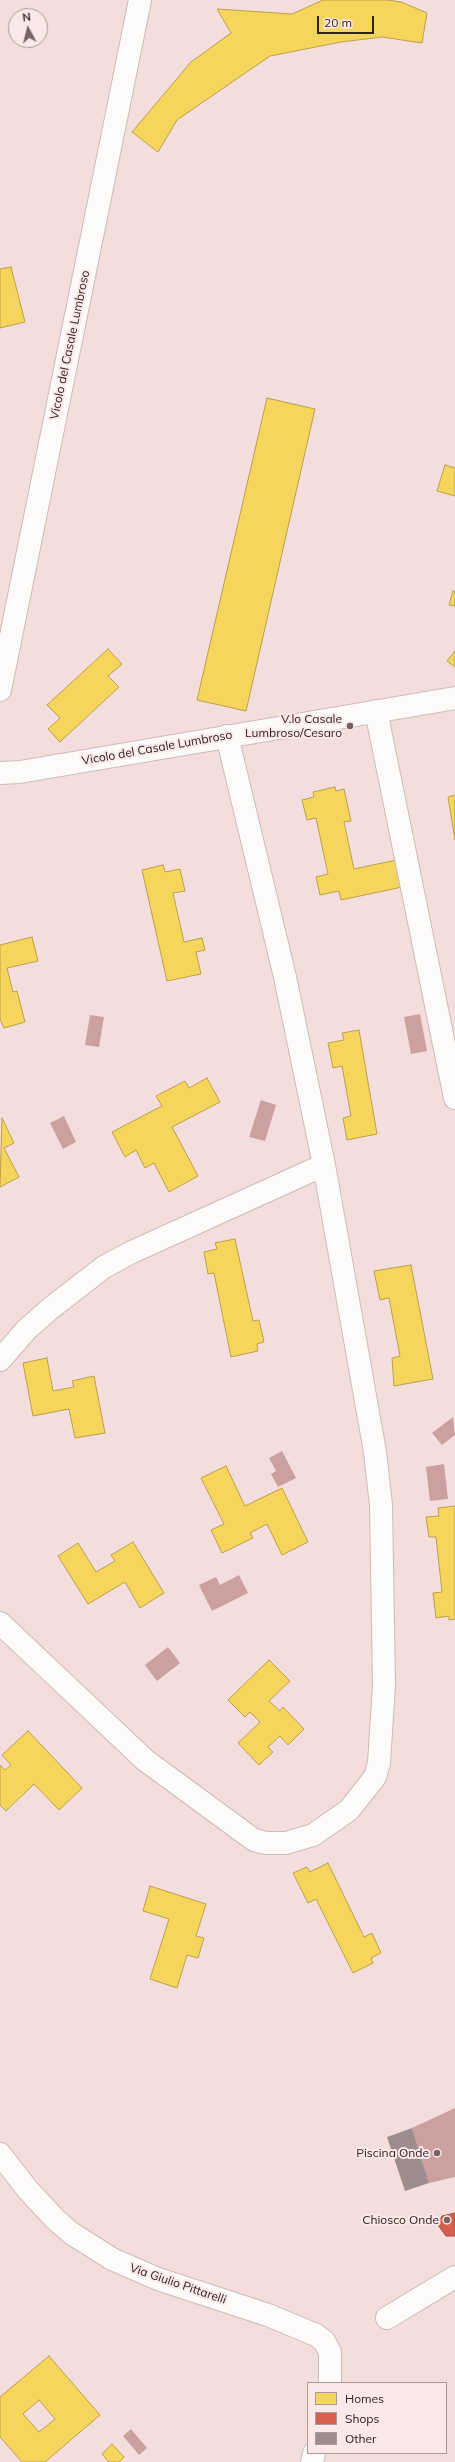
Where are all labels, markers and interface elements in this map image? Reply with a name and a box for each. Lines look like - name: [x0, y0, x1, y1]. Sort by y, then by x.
- north arrow: [8, 8, 48, 48]
- scale bar: [319, 8, 376, 34]
- text: N: [22, 10, 32, 25]
- text: 20 m: [324, 15, 352, 30]
- street label: Vicolo del Casale Lumbroso: [47, 269, 93, 421]
- place label: V.lo Casale Lumbroso/Cesaro: [245, 712, 342, 740]
- marker: V.lo Casale Lumbroso/Cesaro: [345, 721, 355, 731]
- street label: Vicolo del Casale Lumbroso: [81, 728, 233, 768]
- place label: Piscina Onde: [356, 2146, 429, 2160]
- marker: Piscina Onde: [432, 2148, 442, 2158]
- place label: Chiosco Onde: [362, 2213, 439, 2227]
- marker: Chiosco Onde: [442, 2215, 452, 2225]
- street label: Via Giulio Pittarelli: [128, 2261, 228, 2307]
- legend: [307, 2382, 447, 2454]
- text: Homes: [345, 2391, 384, 2406]
- text: Shops: [345, 2411, 380, 2426]
- text: Other: [345, 2431, 376, 2446]

